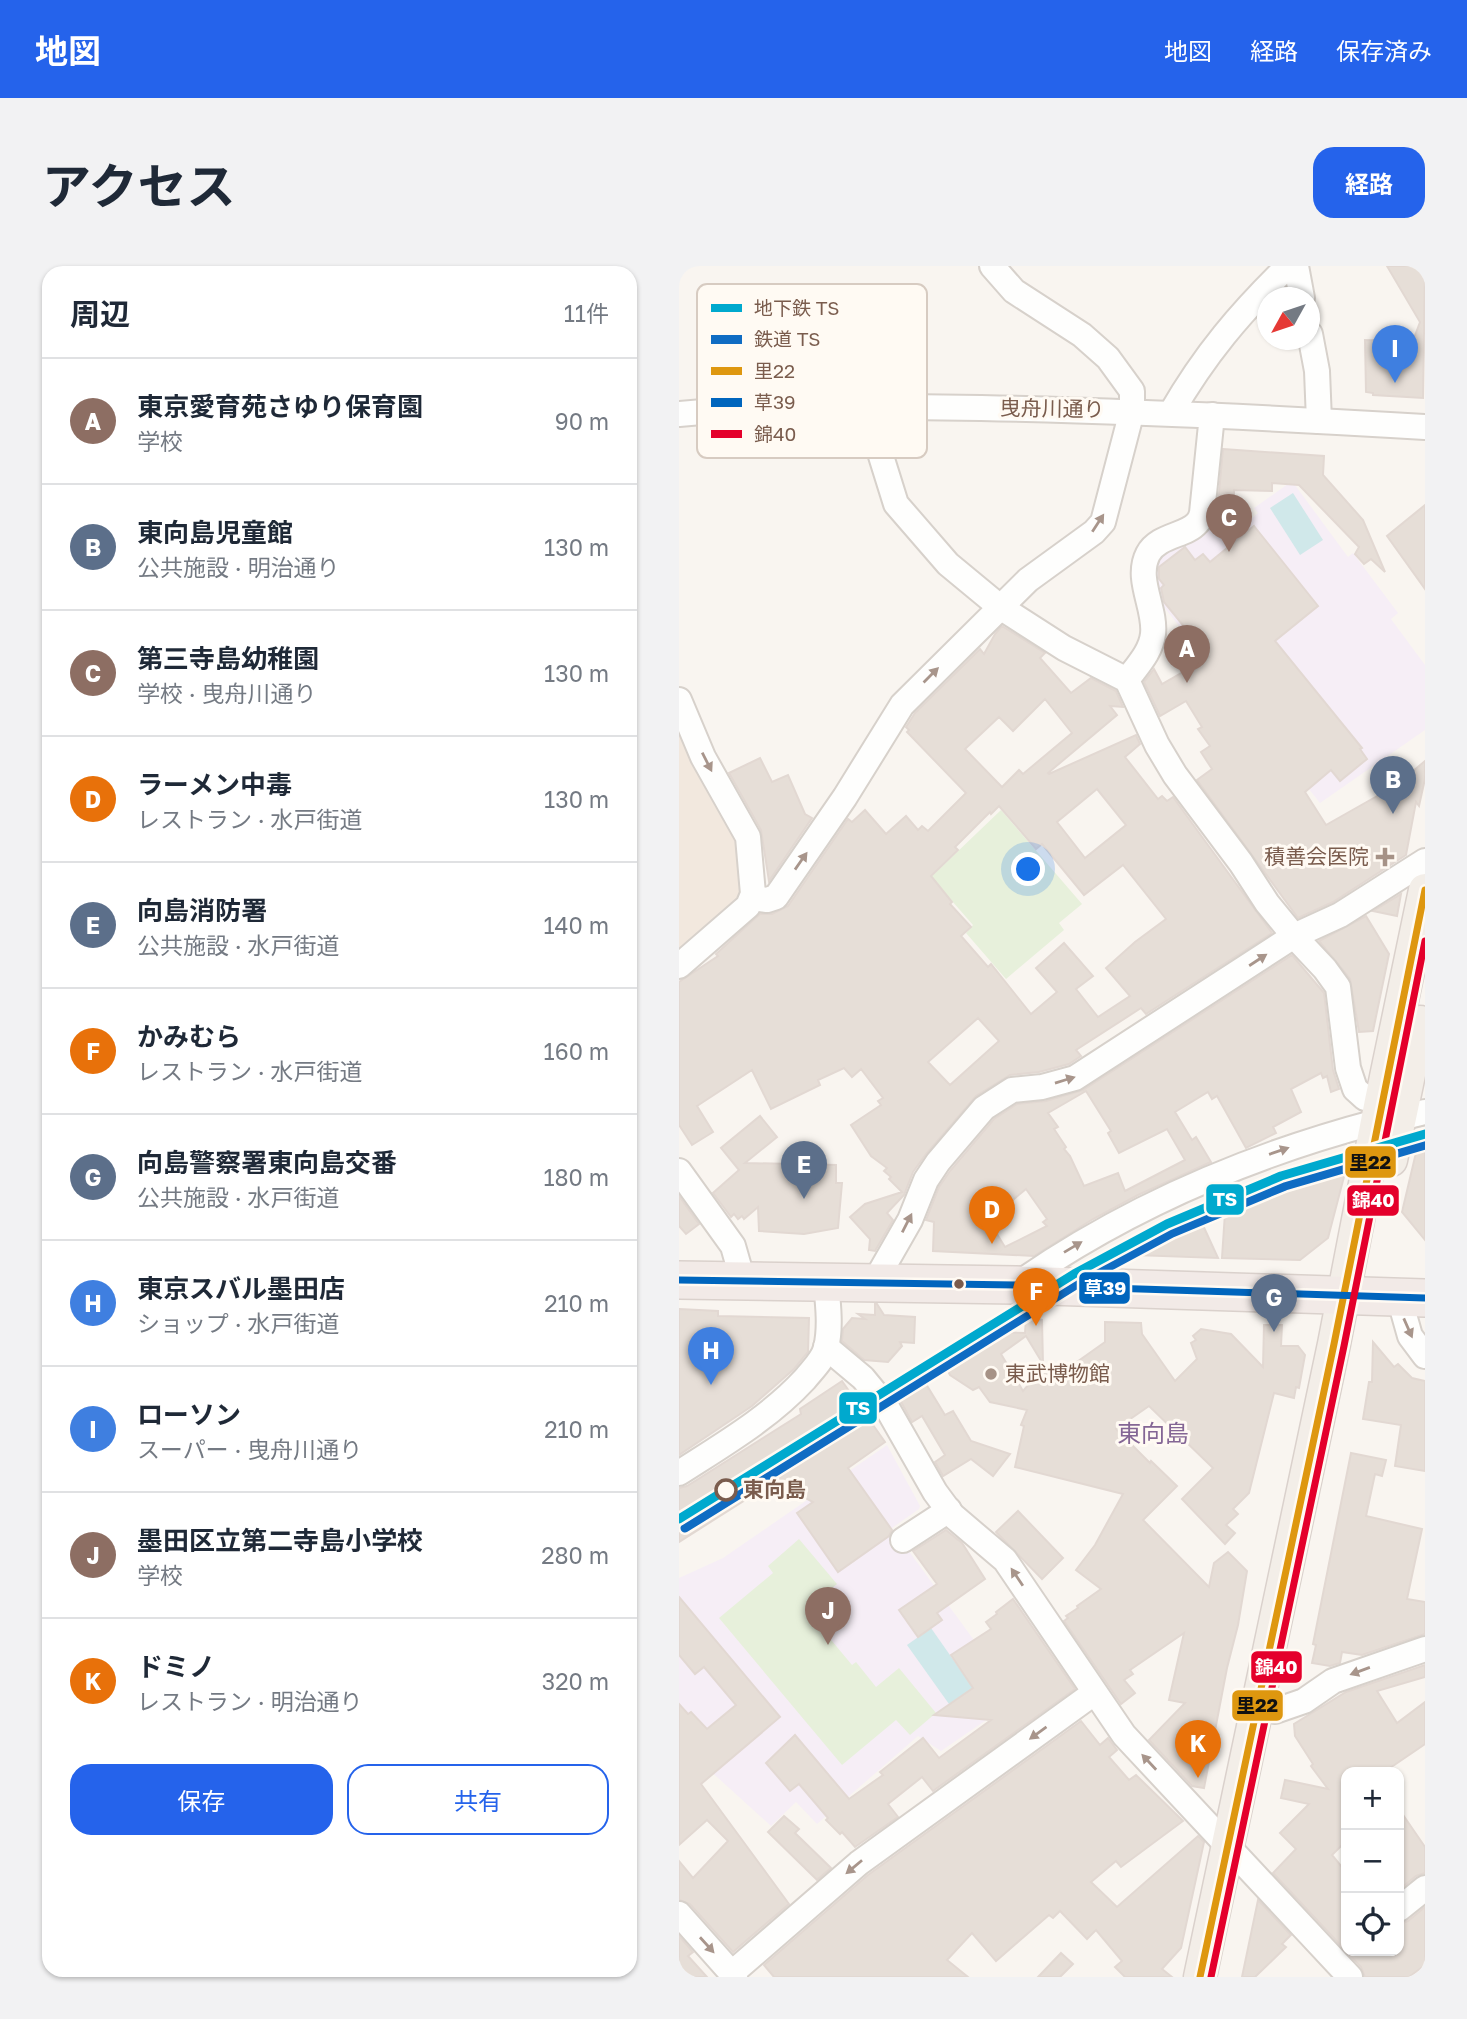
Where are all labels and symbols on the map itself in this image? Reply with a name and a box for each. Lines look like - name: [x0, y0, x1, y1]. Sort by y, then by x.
- legend: [697, 284, 927, 458]
- north arrow: [1257, 287, 1320, 350]
- text: 地下鉄 TS: [754, 296, 840, 319]
- pin: I: [1372, 325, 1418, 383]
- text: 鉄道 TS: [754, 327, 821, 350]
- text: 里22: [754, 359, 795, 382]
- text: 草39: [754, 390, 796, 413]
- street label: 曳舟川通り: [999, 394, 1105, 422]
- text: 錦40: [754, 422, 796, 445]
- pin: C: [1206, 494, 1252, 552]
- one-way arrow: [1092, 513, 1105, 533]
- pin: A: [1164, 625, 1210, 683]
- one-way arrow: [922, 668, 939, 684]
- one-way arrow: [701, 752, 712, 772]
- pin: B: [1370, 756, 1416, 814]
- place label: 積善会医院: [1264, 843, 1369, 869]
- marker: 積善会医院: [1375, 847, 1395, 867]
- one-way arrow: [794, 852, 808, 870]
- your location: [1011, 852, 1045, 886]
- one-way arrow: [1248, 953, 1267, 966]
- one-way arrow: [1055, 1075, 1076, 1085]
- pin: E: [781, 1141, 827, 1199]
- one-way arrow: [1269, 1145, 1290, 1156]
- line badge: 里22: [1344, 1145, 1397, 1179]
- text: 里22: [1349, 1150, 1391, 1173]
- line badge: TS: [1205, 1183, 1245, 1216]
- line badge: 錦40: [1346, 1184, 1400, 1217]
- pin: D: [969, 1186, 1015, 1244]
- text: TS: [1213, 1187, 1237, 1210]
- text: 錦40: [1351, 1188, 1395, 1211]
- one-way arrow: [902, 1213, 913, 1233]
- one-way arrow: [1064, 1240, 1083, 1253]
- pin: F: [1013, 1268, 1059, 1326]
- line badge: 草39: [1078, 1271, 1131, 1305]
- pin: G: [1251, 1274, 1297, 1332]
- text: 草39: [1084, 1276, 1126, 1299]
- unlabelled marker: [952, 1277, 966, 1291]
- one-way arrow: [1402, 1318, 1414, 1338]
- pin: H: [688, 1327, 734, 1385]
- place label: 東武博物館: [1005, 1360, 1110, 1386]
- marker: 東武博物館: [983, 1366, 999, 1382]
- line badge: TS: [838, 1391, 878, 1425]
- text: TS: [846, 1396, 870, 1419]
- district label: 東向島: [1117, 1418, 1189, 1447]
- place label: 東向島: [743, 1476, 806, 1502]
- marker: 東向島: [715, 1479, 737, 1501]
- one-way arrow: [1010, 1568, 1024, 1586]
- pin: J: [805, 1587, 851, 1645]
- line badge: 錦40: [1250, 1650, 1303, 1684]
- text: 錦40: [1254, 1655, 1298, 1678]
- one-way arrow: [1350, 1666, 1371, 1677]
- line badge: 里22: [1231, 1689, 1284, 1722]
- text: 里22: [1236, 1693, 1278, 1716]
- pin: K: [1175, 1720, 1221, 1778]
- one-way arrow: [1029, 1726, 1047, 1740]
- one-way arrow: [1141, 1753, 1157, 1771]
- one-way arrow: [846, 1859, 863, 1874]
- one-way arrow: [699, 1936, 715, 1954]

